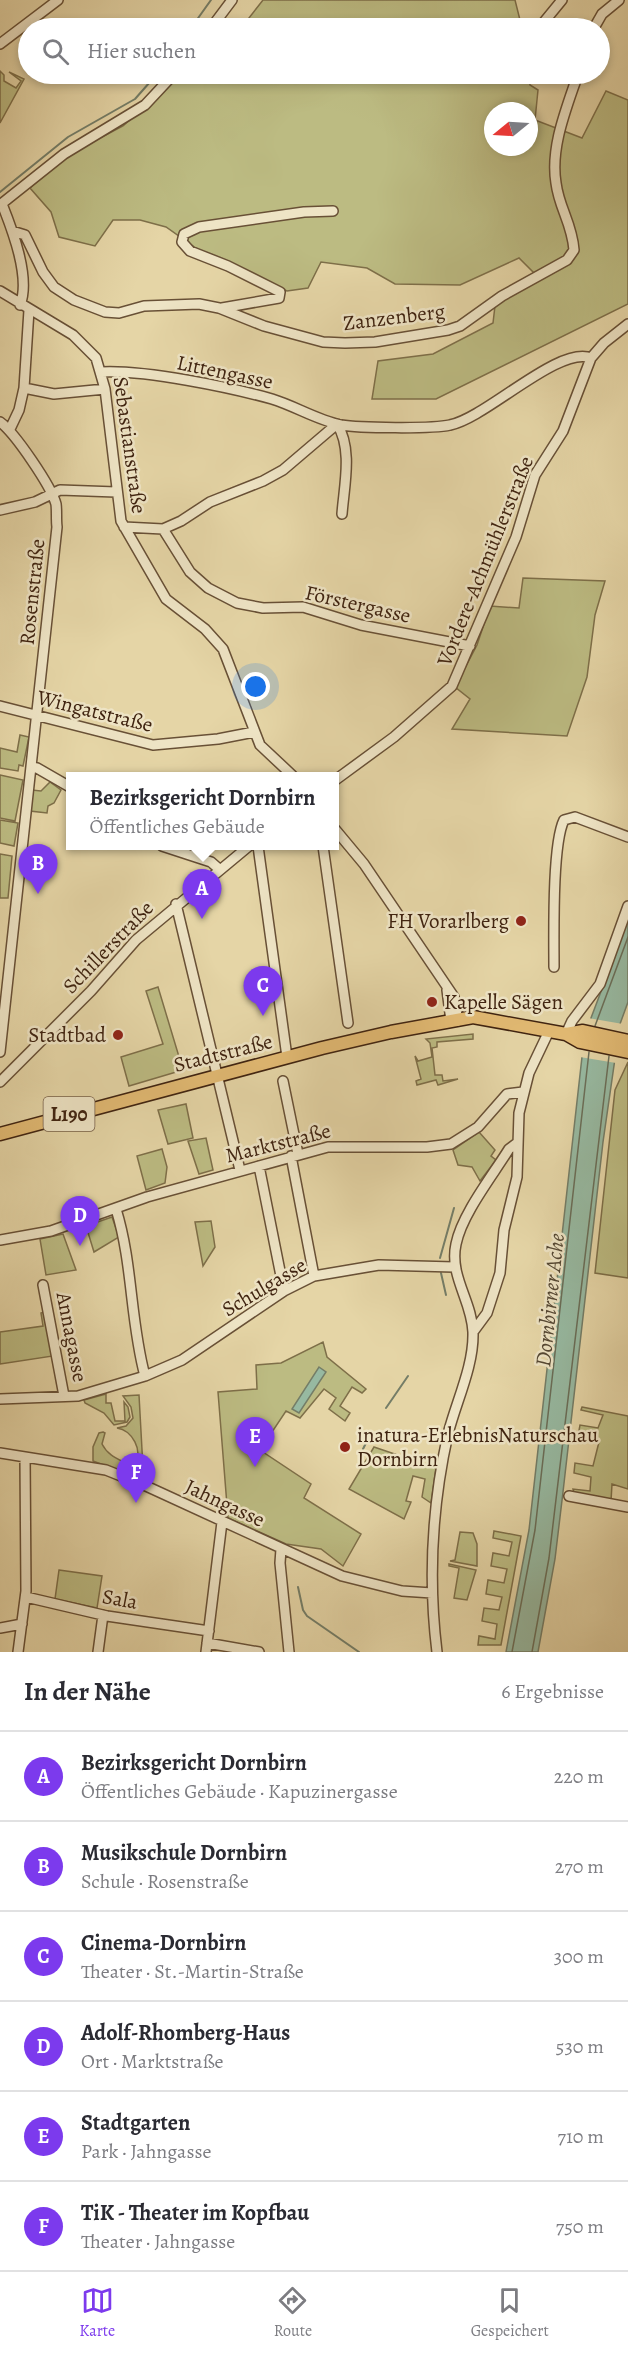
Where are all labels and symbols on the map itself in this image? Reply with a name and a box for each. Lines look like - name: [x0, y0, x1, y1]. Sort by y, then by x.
- north arrow: [484, 102, 538, 156]
- street label: Zanzenberg: [341, 297, 447, 337]
- street label: Littengasse: [174, 348, 276, 396]
- street label: Sebastianstraße: [107, 375, 153, 515]
- street label: Vordere-Achmühlerstraße: [430, 452, 540, 671]
- street label: Rosenstraße: [12, 537, 52, 647]
- street label: Förstergasse: [302, 578, 414, 630]
- your location: [241, 672, 270, 701]
- street label: Wingatstraße: [33, 683, 156, 739]
- pin: B: [18, 844, 57, 894]
- pin: A: [182, 870, 222, 919]
- street label: Schillerstraße: [57, 894, 159, 1000]
- place label: FH Vorarlberg: [387, 907, 509, 935]
- marker: FH Vorarlberg: [514, 914, 528, 928]
- pin: C: [244, 966, 282, 1016]
- place label: Kapelle Sägen: [444, 988, 563, 1016]
- marker: Kapelle Sägen: [425, 995, 439, 1009]
- place label: Stadtbad: [28, 1021, 107, 1049]
- street label: Stadtstraße: [171, 1027, 275, 1079]
- marker: Stadtbad: [111, 1028, 125, 1042]
- road number: L190: [44, 1097, 94, 1131]
- street label: Marktstraße: [222, 1116, 334, 1170]
- pin: D: [60, 1196, 100, 1246]
- water label: Dornbirner Ache: [528, 1232, 572, 1368]
- street label: Schulgasse: [217, 1251, 311, 1323]
- street label: Annagasse: [49, 1289, 94, 1384]
- pin: E: [236, 1418, 274, 1467]
- place label: inatura-ErlebnisNaturschau Dornbirn: [357, 1421, 599, 1473]
- marker: inatura-ErlebnisNaturschau Dornbirn: [338, 1440, 352, 1454]
- pin: F: [116, 1454, 156, 1503]
- street label: Jahngasse: [181, 1472, 269, 1534]
- street label: Sala: [100, 1582, 140, 1616]

